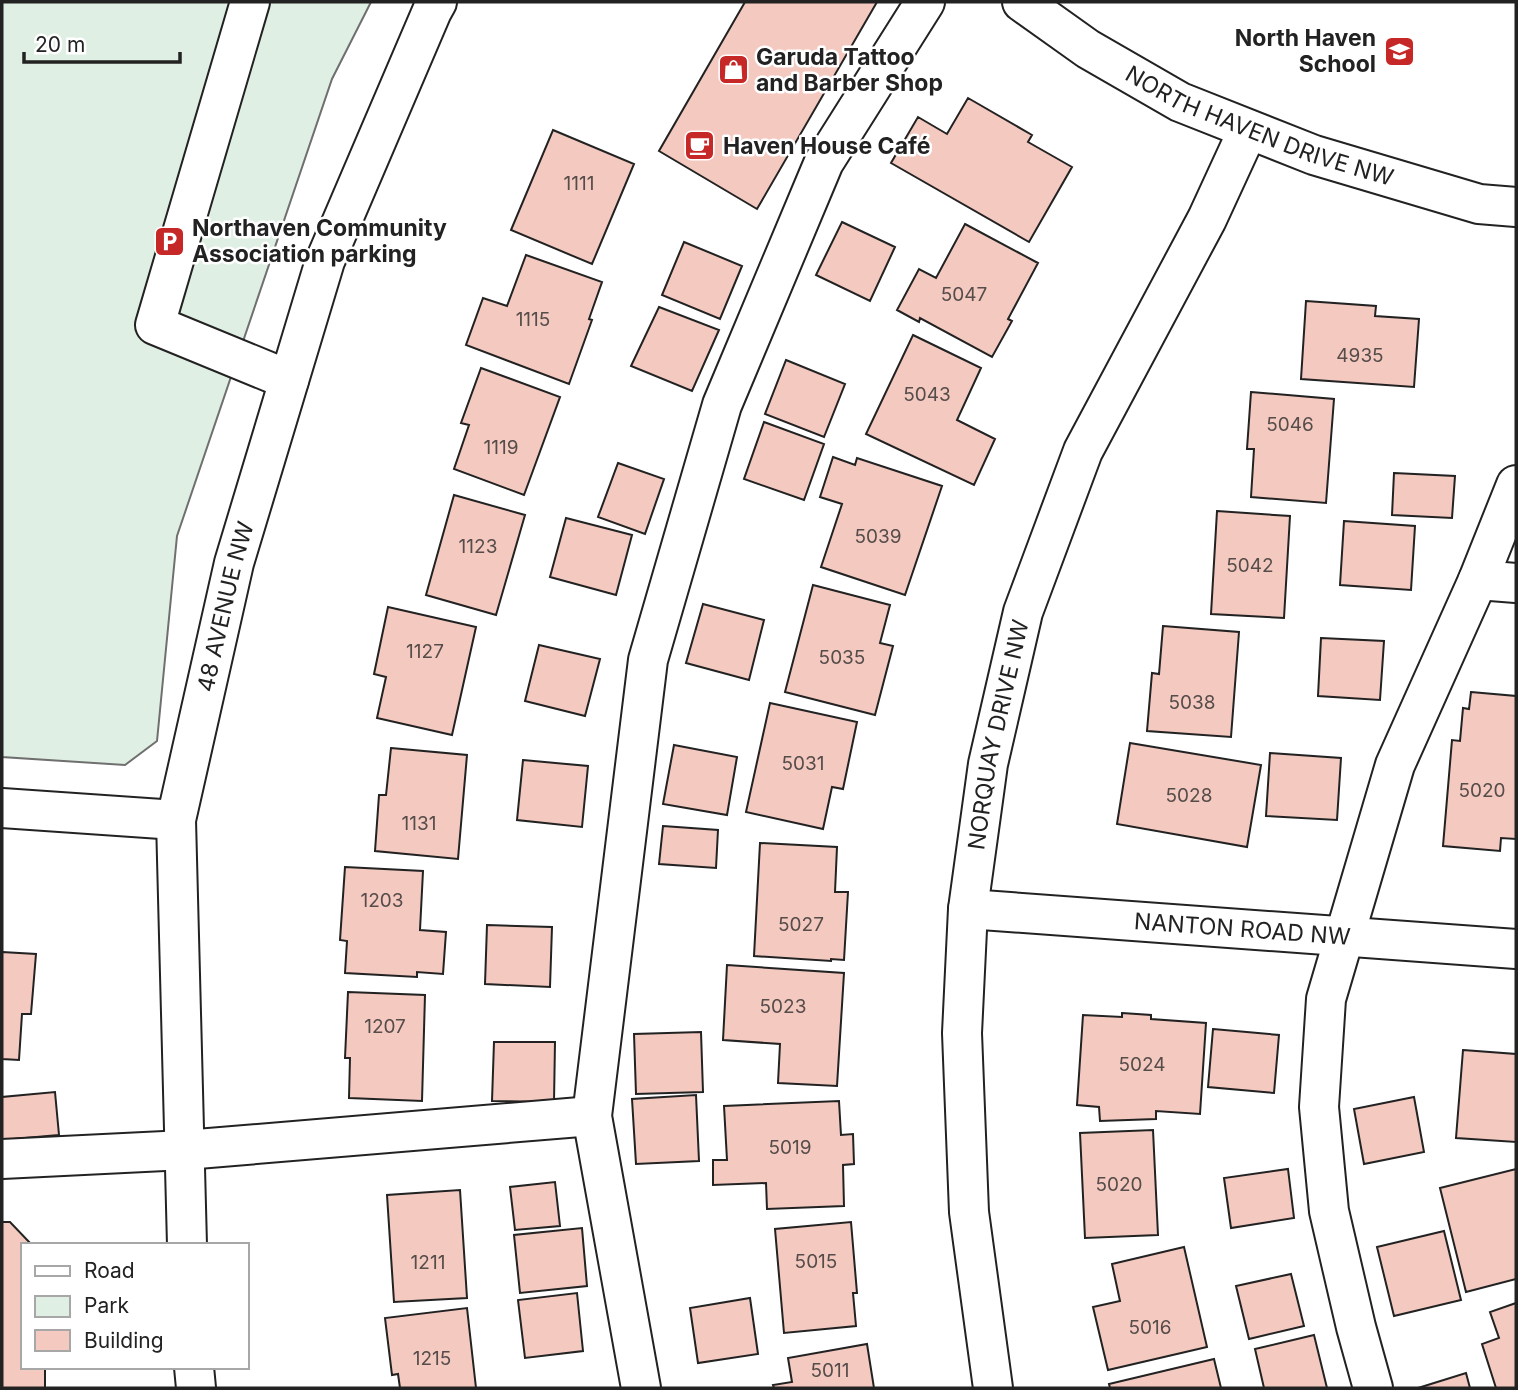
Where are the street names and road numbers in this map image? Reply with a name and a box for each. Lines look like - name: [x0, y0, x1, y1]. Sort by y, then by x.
- street label: NORTH HAVEN DRIVE NW: [1120, 60, 1397, 192]
- street label: 48 AVENUE NW: [191, 518, 260, 695]
- street label: NORQUAY DRIVE NW: [962, 617, 1035, 851]
- street label: NANTON ROAD NW: [1133, 907, 1352, 951]

